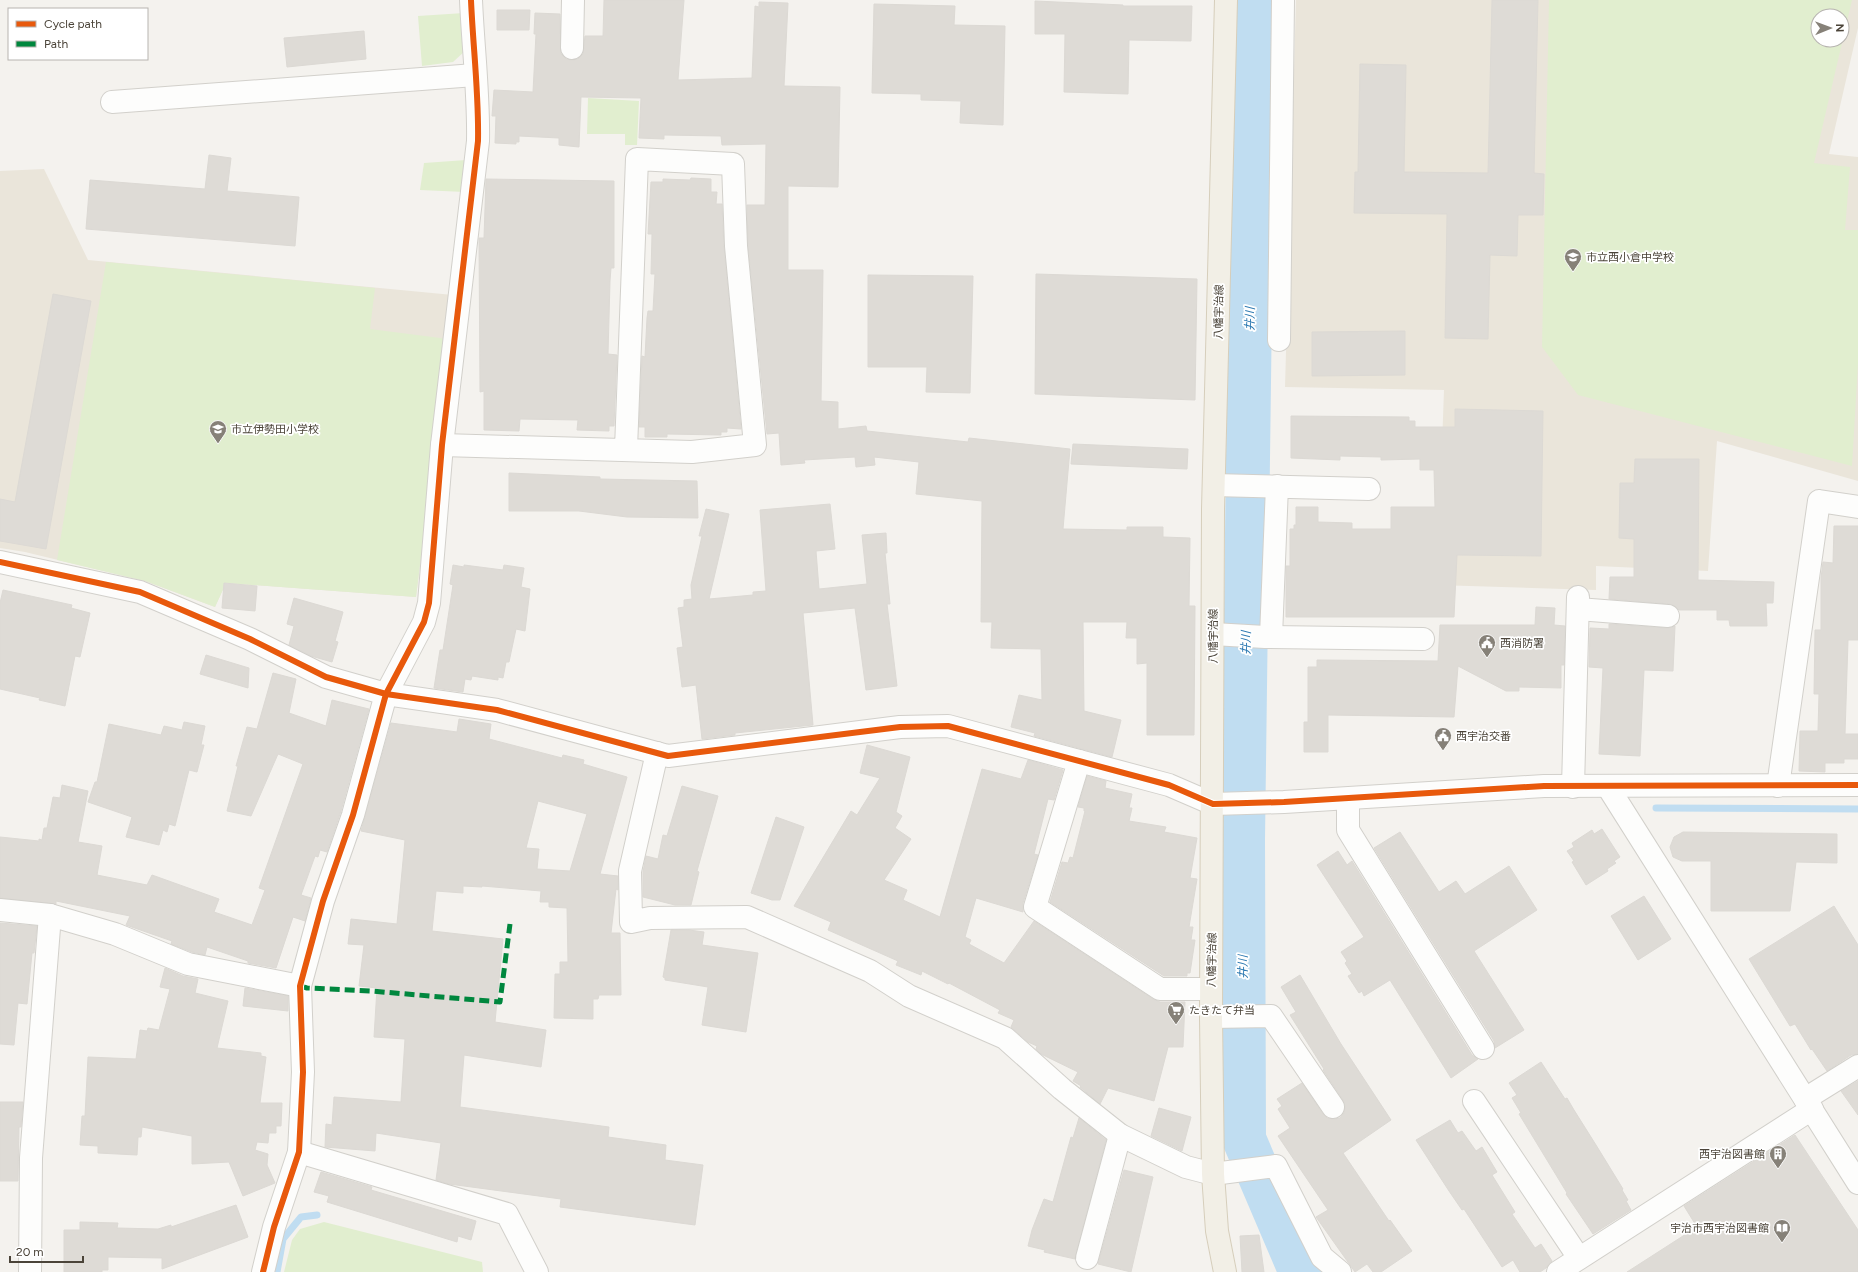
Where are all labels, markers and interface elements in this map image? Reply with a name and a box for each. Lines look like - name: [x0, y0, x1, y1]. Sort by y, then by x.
- legend: [8, 8, 148, 60]
- north arrow: [1810, 8, 1850, 48]
- text: Cycle path: [44, 17, 102, 31]
- text: N: [1833, 23, 1846, 32]
- text: Path: [44, 37, 68, 51]
- school or university icon: 市立西小倉中学校: [1563, 247, 1583, 272]
- place label: 市立西小倉中学校: [1586, 251, 1674, 264]
- street label: 八幡宇治線: [1212, 284, 1226, 340]
- water label: 井川: [1243, 305, 1257, 331]
- school or university icon: 市立伊勢田小学校: [208, 419, 228, 444]
- place label: 市立伊勢田小学校: [231, 423, 319, 436]
- street label: 八幡宇治線: [1207, 609, 1220, 664]
- water label: 井川: [1239, 629, 1253, 655]
- public building icon: 西消防署: [1477, 633, 1497, 658]
- place label: 西消防署: [1500, 637, 1544, 650]
- public building icon: 西宇治交番: [1433, 726, 1453, 751]
- place label: 西宇治交番: [1456, 730, 1511, 743]
- street label: 八幡宇治線: [1205, 932, 1219, 988]
- water label: 井川: [1236, 953, 1250, 979]
- supermarket icon: たきたて弁当: [1166, 1000, 1186, 1025]
- place label: たきたて弁当: [1189, 1004, 1255, 1017]
- building icon: 西宇治図書館: [1768, 1144, 1788, 1169]
- place label: 西宇治図書館: [1699, 1148, 1765, 1161]
- library icon: 宇治市西宇治図書館: [1772, 1218, 1792, 1243]
- place label: 宇治市西宇治図書館: [1670, 1222, 1769, 1235]
- scale bar: [10, 1238, 83, 1264]
- text: 20 m: [16, 1245, 44, 1259]

